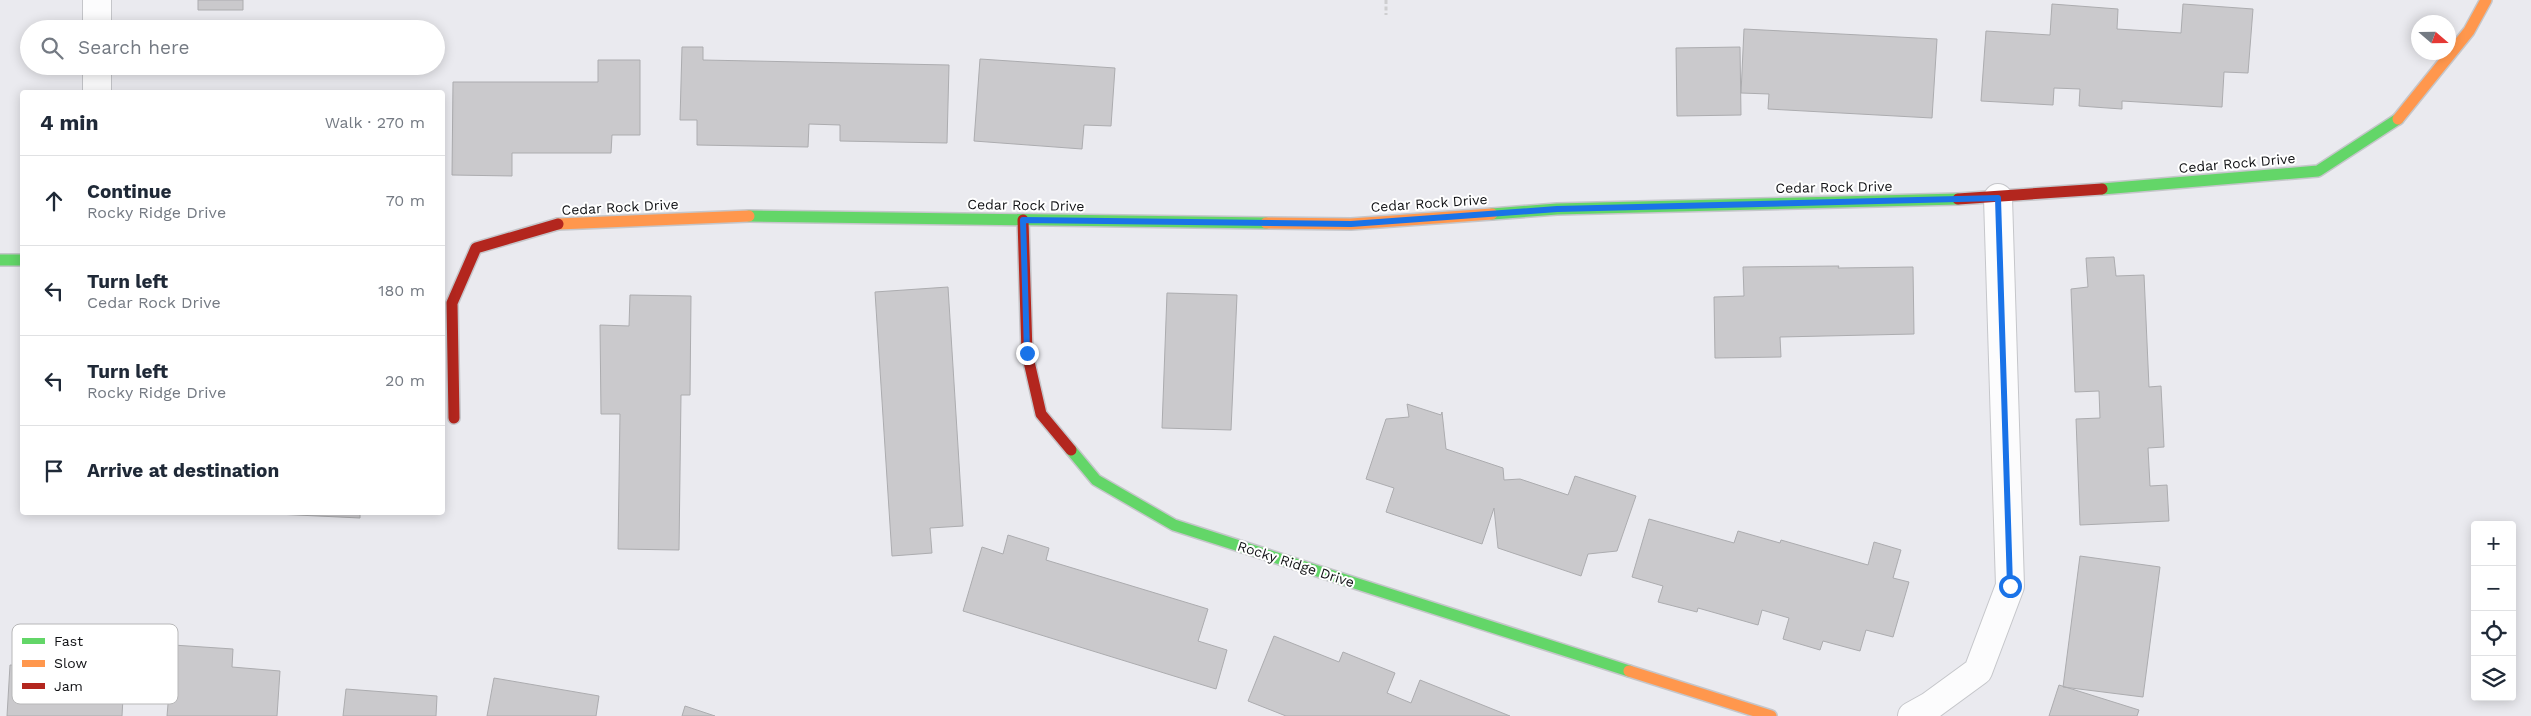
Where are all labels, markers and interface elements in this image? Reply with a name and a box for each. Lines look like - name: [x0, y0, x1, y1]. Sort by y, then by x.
- north arrow: [2411, 15, 2456, 60]
- search box: [20, 20, 445, 75]
- icon: search: [38, 34, 66, 62]
- text: Search here: [78, 36, 189, 59]
- text: 4 min: [40, 110, 98, 135]
- text: Walk · 270 m: [325, 113, 425, 132]
- street label: Cedar Rock Drive: [2178, 150, 2296, 176]
- street label: Cedar Rock Drive: [1775, 178, 1893, 196]
- text: Continue: [87, 180, 171, 203]
- icon: ahead: [40, 187, 68, 215]
- text: 70 m: [386, 191, 425, 210]
- street label: Cedar Rock Drive: [1370, 191, 1488, 215]
- street label: Cedar Rock Drive: [561, 196, 679, 218]
- street label: Cedar Rock Drive: [967, 196, 1085, 214]
- text: Rocky Ridge Drive: [87, 203, 226, 222]
- text: Turn left: [87, 270, 168, 293]
- icon: left: [40, 277, 68, 305]
- text: 180 m: [378, 281, 425, 300]
- text: Cedar Rock Drive: [87, 293, 221, 312]
- route end: [1016, 342, 1039, 365]
- text: Turn left: [87, 360, 168, 383]
- icon: left: [40, 367, 68, 395]
- text: 20 m: [385, 371, 425, 390]
- text: Rocky Ridge Drive: [87, 383, 226, 402]
- icon: arrive: [40, 457, 68, 485]
- text: Arrive at destination: [87, 459, 279, 482]
- map controls: [2471, 521, 2516, 701]
- button: +: [2471, 521, 2516, 566]
- street label: Rocky Ridge Drive: [1236, 538, 1356, 590]
- button: −: [2471, 566, 2516, 611]
- route start: [1999, 575, 2022, 598]
- button: locate: [2471, 611, 2516, 656]
- legend: [12, 624, 178, 704]
- text: Fast: [54, 633, 83, 649]
- text: Slow: [54, 655, 87, 671]
- button: layers: [2471, 656, 2516, 701]
- text: Jam: [54, 678, 83, 694]

